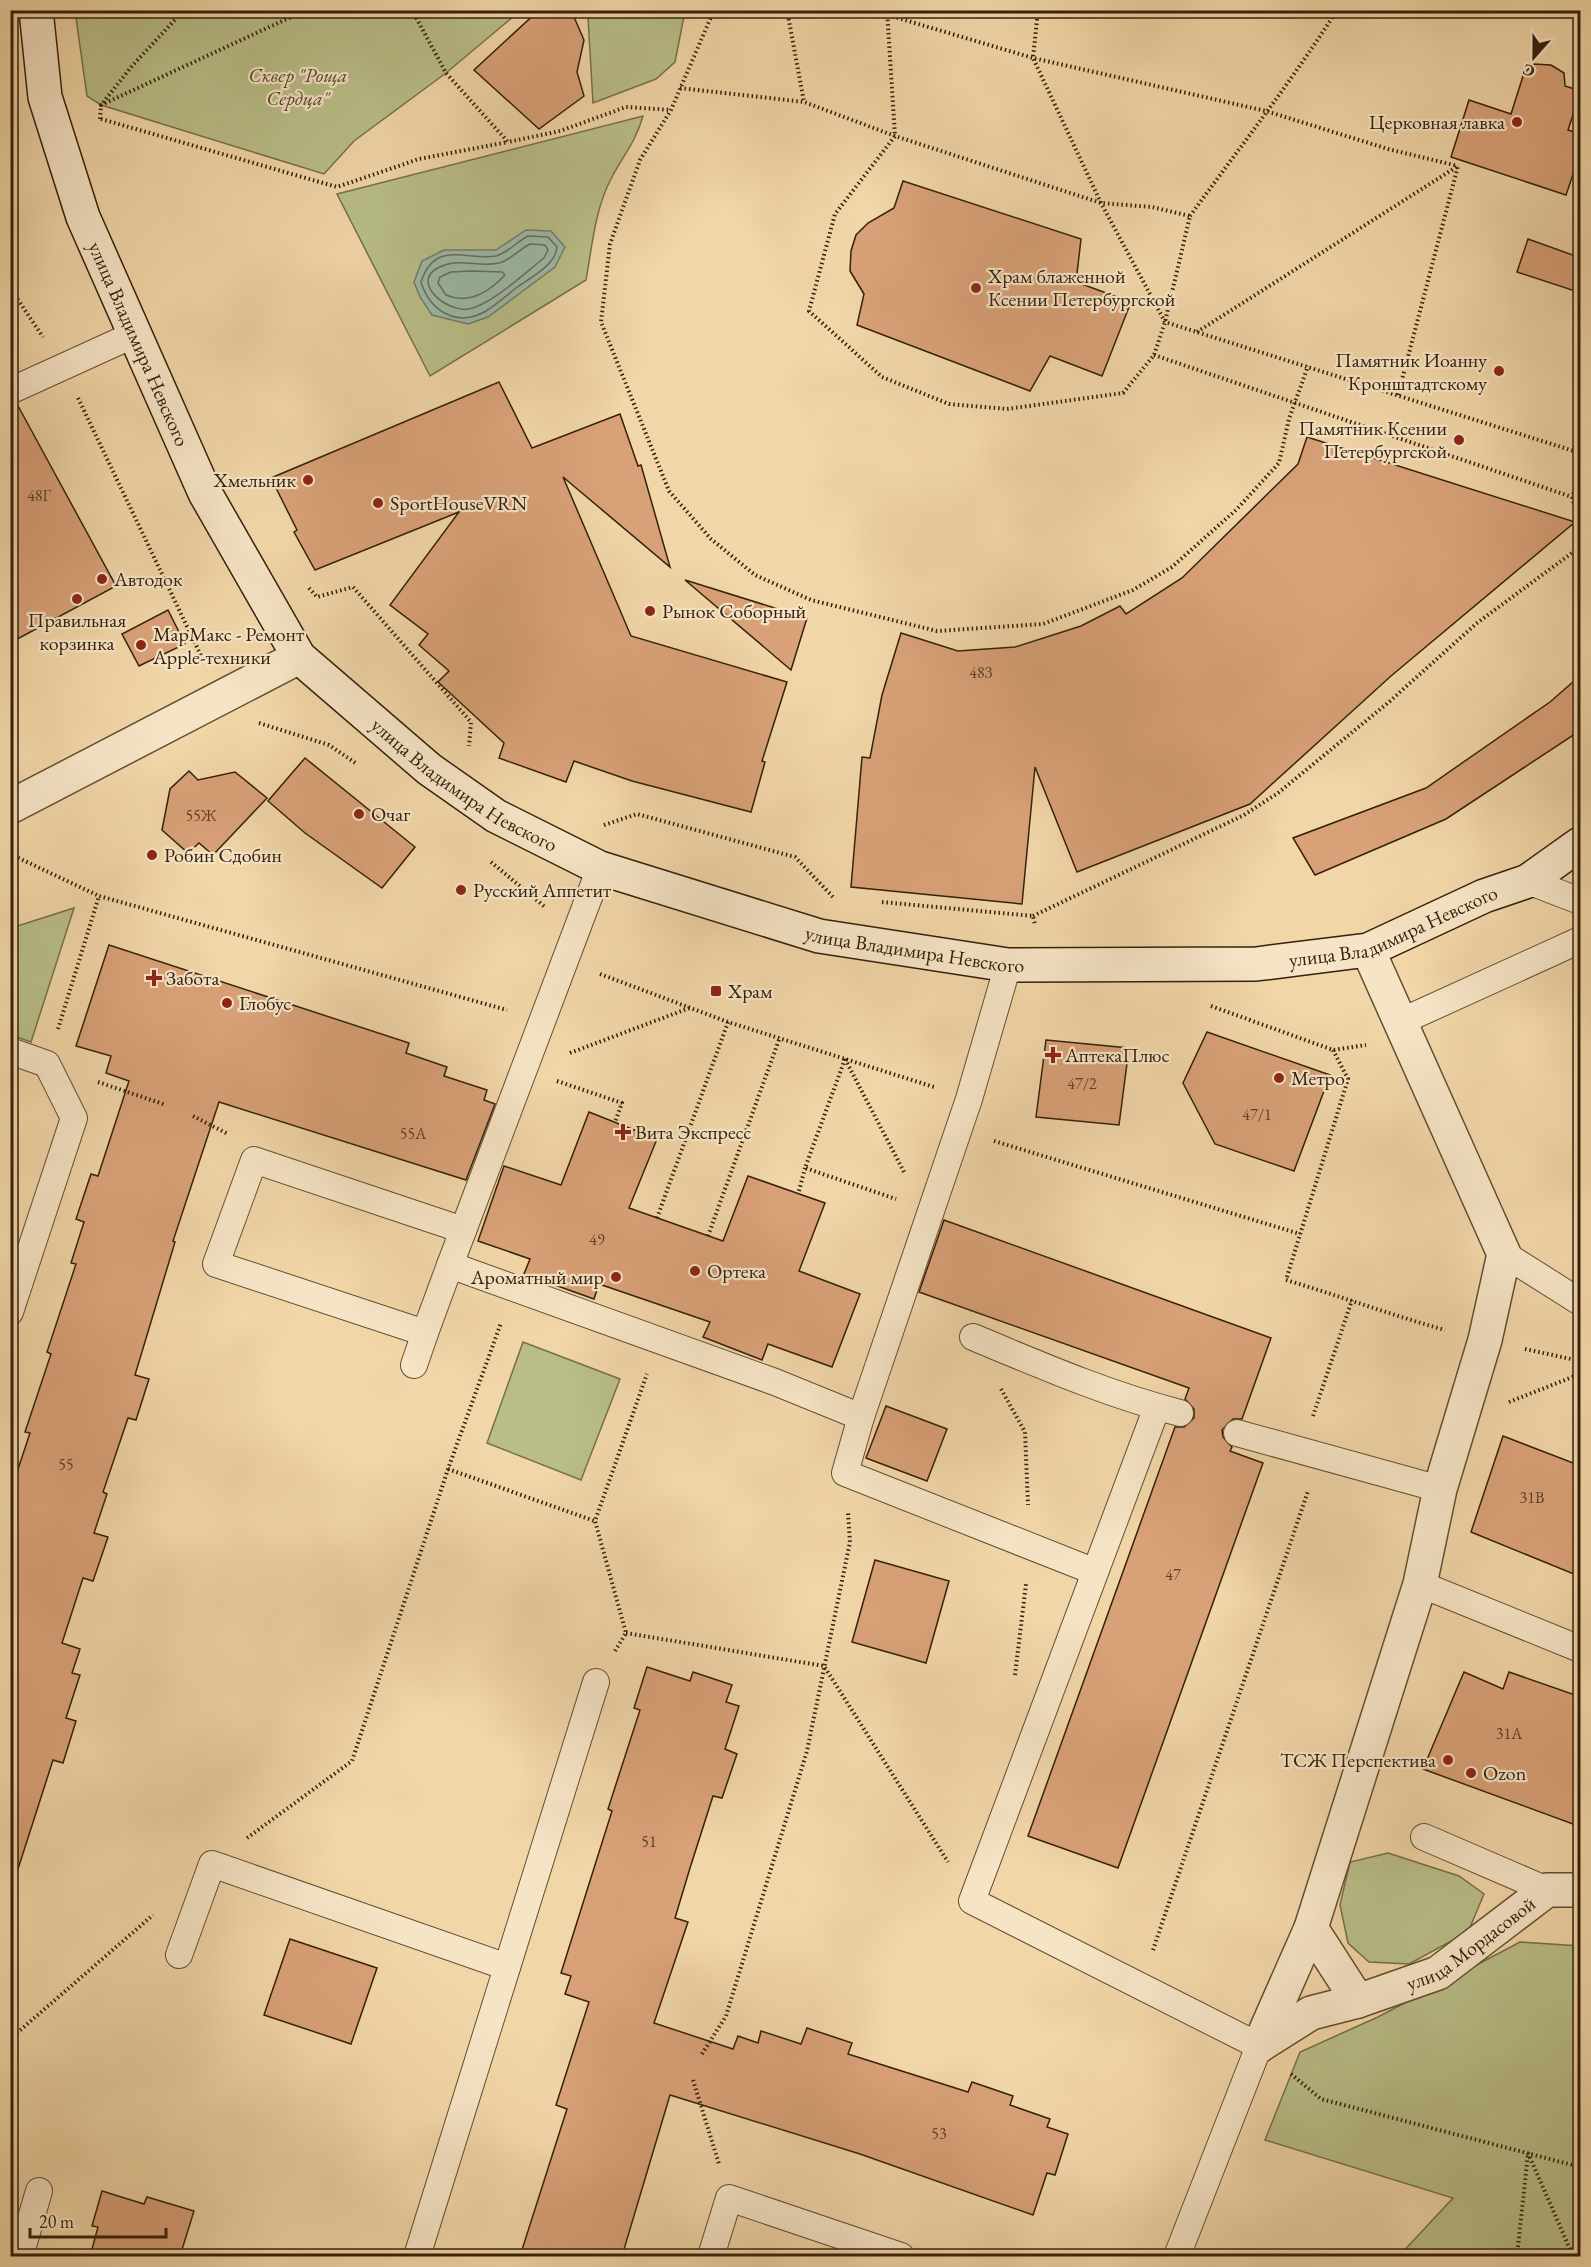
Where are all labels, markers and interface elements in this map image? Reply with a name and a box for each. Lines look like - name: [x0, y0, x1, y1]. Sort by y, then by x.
- north arrow: [1504, 27, 1564, 87]
- text: С: [1520, 59, 1538, 82]
- park label: Сквер "Роща Сердца": [249, 62, 347, 111]
- place label: Церковная лавка: [1369, 109, 1505, 135]
- marker: Церковная лавка: [1510, 115, 1524, 129]
- street label: улица Владимира Невского: [82, 237, 196, 450]
- place label: Храм блаженной Ксении Петербургской: [987, 263, 1176, 312]
- marker: Храм блаженной Ксении Петербургской: [969, 281, 983, 295]
- place label: Памятник Иоанну Кронштадтскому: [1335, 347, 1487, 396]
- marker: Памятник Иоанну Кронштадтскому: [1492, 364, 1506, 378]
- place label: Памятник Ксении Петербургской: [1298, 415, 1447, 464]
- marker: Памятник Ксении Петербургской: [1452, 433, 1466, 447]
- place label: Хмельник: [213, 467, 296, 493]
- marker: Хмельник: [301, 473, 315, 487]
- house number: 48Г: [27, 485, 52, 506]
- place label: SportHouseVRN: [390, 490, 527, 516]
- marker: SportHouseVRN: [371, 496, 385, 510]
- place label: Автодок: [113, 566, 183, 592]
- marker: Автодок: [95, 572, 109, 586]
- marker: Правильная корзинка: [70, 592, 84, 606]
- place label: Рынок Соборный: [662, 598, 807, 624]
- marker: Рынок Соборный: [643, 604, 657, 618]
- place label: Правильная корзинка: [28, 607, 126, 656]
- place label: МарМакс - Ремонт Apple-техники: [152, 621, 304, 670]
- marker: МарМакс - Ремонт Apple-техники: [134, 638, 148, 652]
- house number: 48З: [969, 662, 993, 683]
- street label: улица Владимира Невского: [366, 712, 562, 858]
- place label: Очаг: [371, 801, 410, 827]
- house number: 55Ж: [185, 805, 217, 826]
- marker: Очаг: [352, 807, 366, 821]
- place label: Робин Сдобин: [164, 842, 282, 868]
- marker: Робин Сдобин: [145, 848, 159, 862]
- place label: Русский Аппетит: [473, 877, 611, 903]
- street label: улица Владимира Невского: [1287, 879, 1501, 973]
- marker: Русский Аппетит: [454, 883, 468, 897]
- street label: улица Владимира Невского: [802, 920, 1024, 978]
- place label: Забота: [166, 965, 219, 991]
- marker: Забота: [147, 971, 161, 985]
- place label: Храм: [727, 978, 773, 1004]
- marker: Храм: [709, 984, 723, 998]
- place label: Глобус: [239, 990, 291, 1016]
- marker: Глобус: [220, 996, 234, 1010]
- place label: АптекаПлюс: [1064, 1042, 1170, 1068]
- marker: АптекаПлюс: [1046, 1048, 1060, 1062]
- place label: Метро: [1291, 1065, 1345, 1091]
- marker: Метро: [1272, 1071, 1286, 1085]
- house number: 47/2: [1067, 1073, 1097, 1094]
- house number: 47/1: [1242, 1104, 1272, 1125]
- place label: Вита Экспресс: [635, 1119, 751, 1145]
- house number: 55А: [400, 1123, 427, 1144]
- marker: Вита Экспресс: [616, 1125, 630, 1139]
- house number: 49: [589, 1229, 605, 1250]
- place label: Ортека: [707, 1258, 766, 1284]
- place label: Ароматный мир: [470, 1264, 604, 1290]
- marker: Ортека: [688, 1264, 702, 1278]
- marker: Ароматный мир: [609, 1270, 623, 1284]
- house number: 55: [58, 1454, 74, 1475]
- house number: 31В: [1520, 1487, 1544, 1508]
- house number: 47: [1165, 1564, 1181, 1585]
- house number: 31А: [1496, 1723, 1523, 1744]
- place label: ТСЖ Перспектива: [1280, 1747, 1436, 1773]
- marker: ТСЖ Перспектива: [1441, 1753, 1455, 1767]
- place label: Ozon: [1483, 1760, 1527, 1786]
- marker: Ozon: [1464, 1766, 1478, 1780]
- house number: 51: [641, 1831, 657, 1852]
- street label: улица Мордасовой: [1403, 1890, 1541, 1996]
- house number: 53: [931, 2123, 947, 2144]
- scale bar: [30, 2201, 166, 2239]
- text: 20 m: [39, 2210, 74, 2233]

